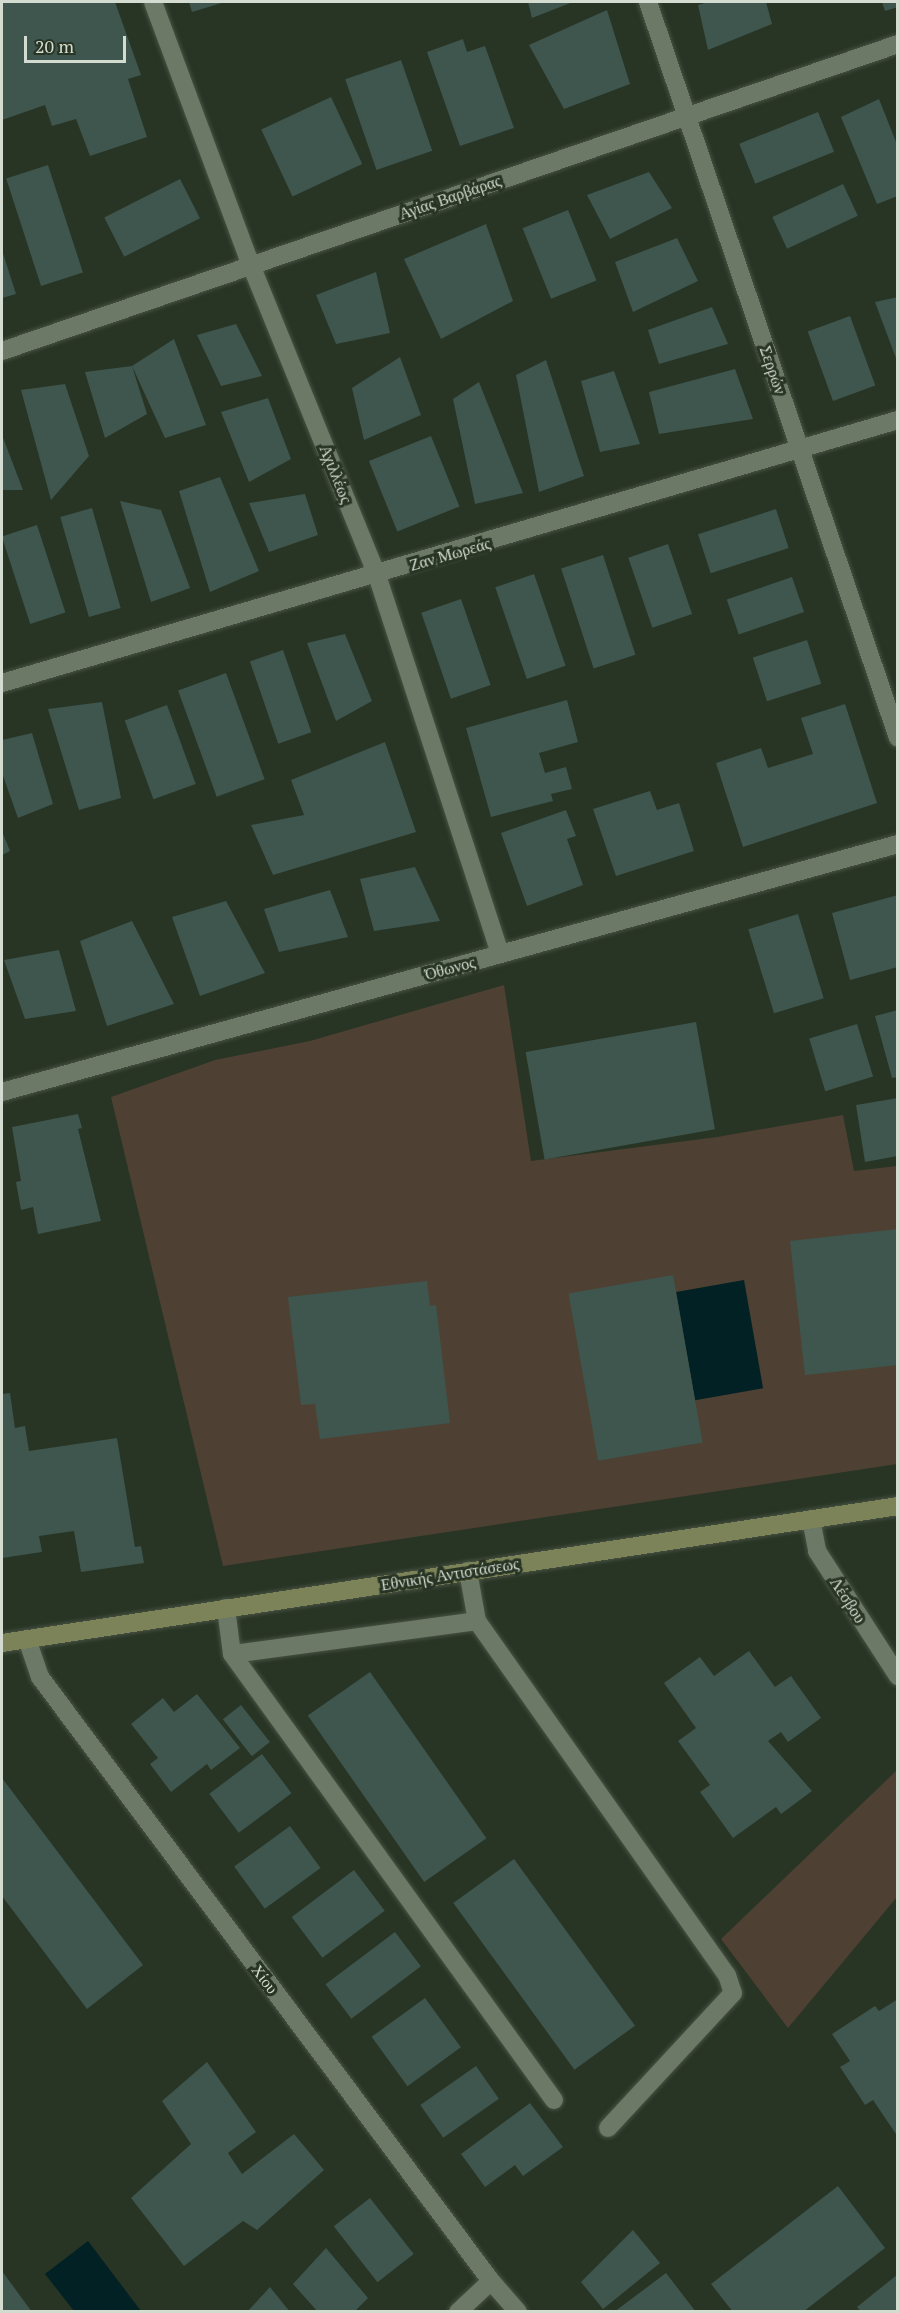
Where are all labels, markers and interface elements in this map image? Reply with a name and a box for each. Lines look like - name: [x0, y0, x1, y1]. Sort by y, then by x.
- scale bar: [27, 24, 129, 62]
- text: 20 m: [35, 34, 74, 58]
- street label: Αγίας Βαρβάρας: [396, 171, 504, 223]
- street label: Σερρών: [756, 343, 790, 397]
- street label: Αχιλλέως: [316, 442, 356, 506]
- street label: Ζαν Μωρεάς: [407, 533, 493, 575]
- street label: Όθωνος: [423, 952, 477, 984]
- street label: Εθνικής Αντιστάσεως: [380, 1554, 520, 1594]
- street label: Λέσβου: [826, 1573, 870, 1627]
- street label: Χίου: [248, 1961, 282, 1997]

